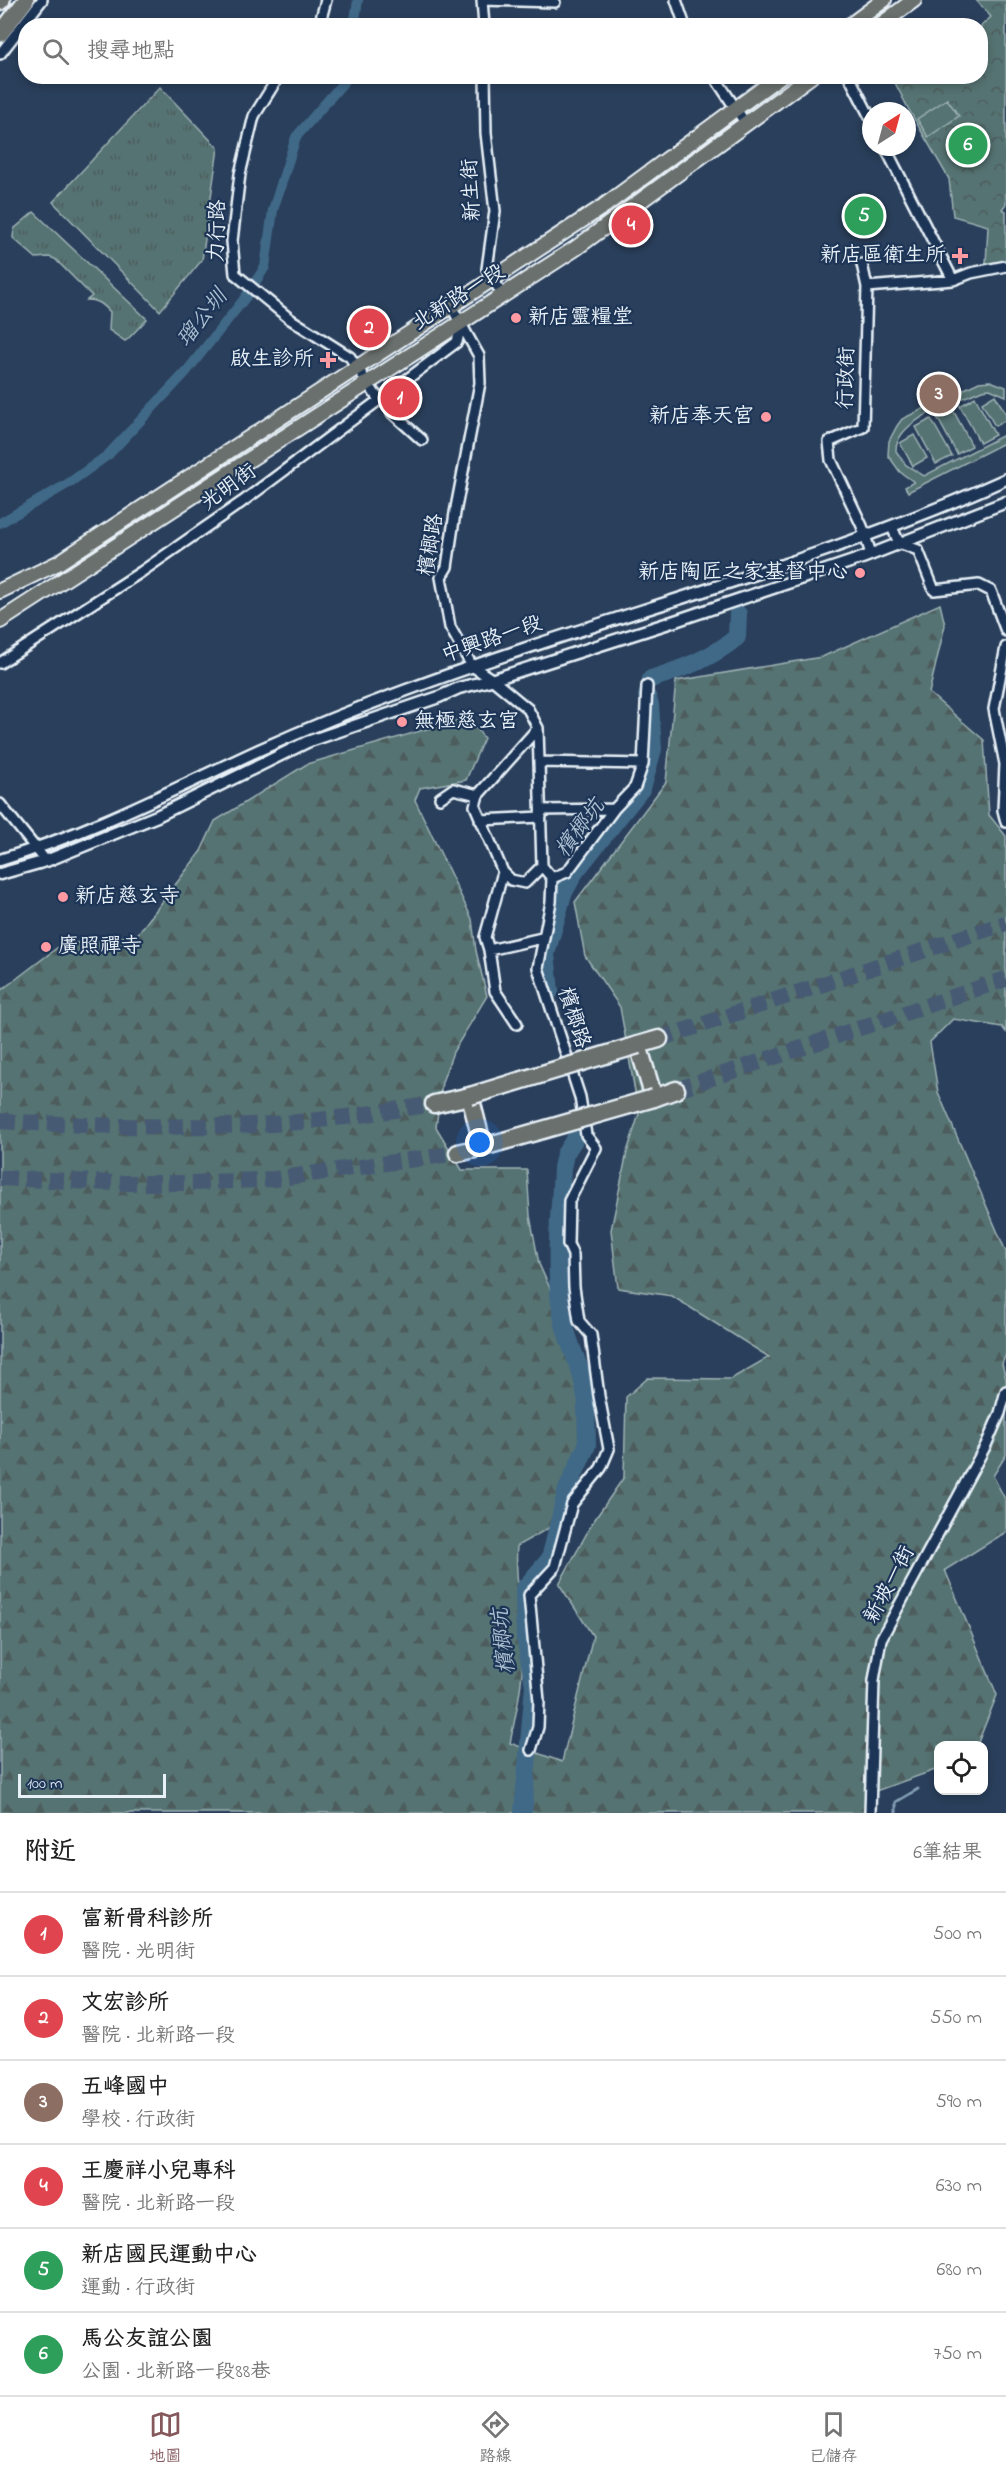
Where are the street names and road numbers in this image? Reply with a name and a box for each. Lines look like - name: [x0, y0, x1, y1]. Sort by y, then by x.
- street label: 新生街: [455, 158, 489, 222]
- street label: 力行路: [202, 199, 234, 263]
- street label: 北新路一段: [407, 257, 511, 339]
- street label: 行政街: [831, 346, 863, 410]
- street label: 光明街: [195, 457, 263, 519]
- street label: 檳榔路: [412, 512, 452, 578]
- street label: 中興路一段: [437, 609, 547, 671]
- street label: 檳榔路: [549, 983, 597, 1053]
- street label: 新坡一街: [857, 1541, 923, 1629]

